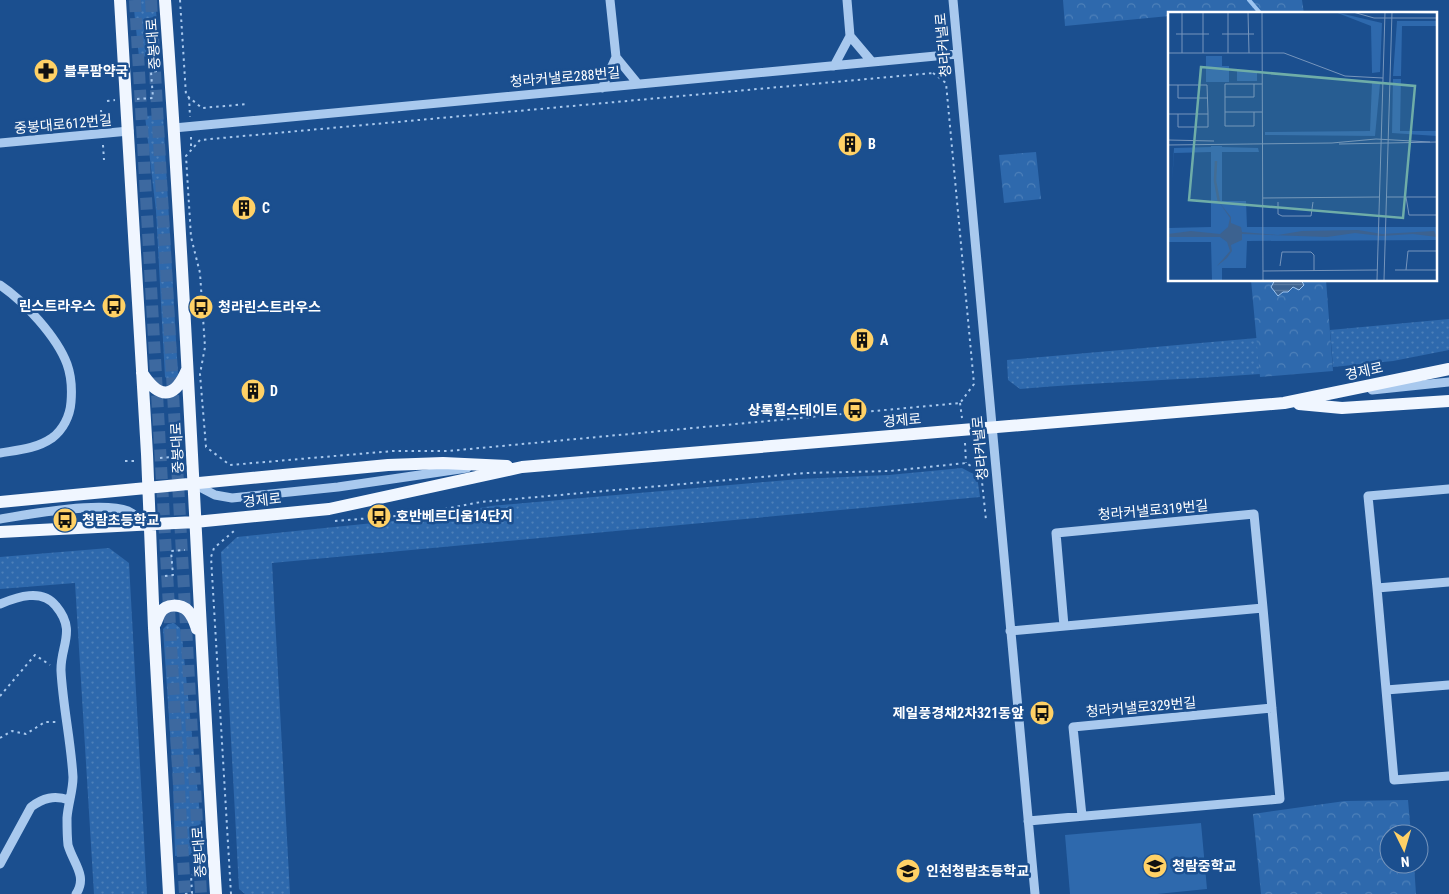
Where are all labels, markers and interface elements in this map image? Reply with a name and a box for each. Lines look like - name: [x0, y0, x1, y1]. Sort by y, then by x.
- street label: 청라커낼로: [932, 12, 954, 78]
- inset map: [1168, 12, 1436, 281]
- street label: 중봉대로: [143, 18, 163, 70]
- pharmacy icon: 블루팜약국: [33, 58, 59, 84]
- place label: 블루팜약국: [64, 63, 129, 79]
- street label: 청라커낼로288번길: [509, 64, 621, 90]
- street label: 중봉대로612번길: [13, 112, 113, 136]
- building icon: B: [837, 131, 863, 157]
- place label: B: [868, 136, 876, 152]
- building icon: C: [231, 195, 257, 221]
- place label: C: [262, 200, 270, 216]
- bus stop icon: 린스트라우스: [101, 293, 127, 319]
- bus stop icon: 청라린스트라우스: [188, 294, 214, 320]
- place label: 린스트라우스: [19, 298, 96, 314]
- place label: 청라린스트라우스: [218, 299, 321, 315]
- building icon: A: [849, 327, 875, 353]
- place label: A: [880, 332, 889, 348]
- street label: 경제로: [1343, 359, 1385, 383]
- building icon: D: [240, 378, 266, 404]
- place label: D: [270, 383, 278, 399]
- bus stop icon: 상록힐스테이트: [842, 397, 868, 423]
- place label: 상록힐스테이트: [748, 402, 838, 418]
- street label: 경제로: [882, 410, 922, 430]
- street label: 청라커낼로: [969, 415, 991, 481]
- street label: 중봉대로: [168, 422, 186, 474]
- street label: 경제로: [242, 490, 282, 510]
- street label: 청라커낼로319번길: [1097, 497, 1209, 523]
- bus stop icon: 호반베르디움14단지: [366, 503, 392, 529]
- bus stop icon: 청람초등학교: [52, 507, 78, 533]
- place label: 호반베르디움14단지: [396, 508, 513, 524]
- place label: 청람초등학교: [82, 512, 159, 528]
- street label: 청라커낼로329번길: [1085, 694, 1197, 720]
- bus stop icon: 제일풍경채2차321동앞: [1029, 700, 1055, 726]
- place label: 제일풍경채2차321동앞: [893, 705, 1024, 721]
- north arrow: [1379, 824, 1429, 874]
- street label: 중봉대로: [189, 826, 209, 878]
- school or university icon: 청람중학교: [1142, 853, 1168, 879]
- text: N: [1400, 854, 1410, 870]
- school or university icon: 인천청람초등학교: [895, 858, 921, 884]
- place label: 청람중학교: [1172, 858, 1237, 874]
- place label: 인천청람초등학교: [926, 863, 1029, 879]

